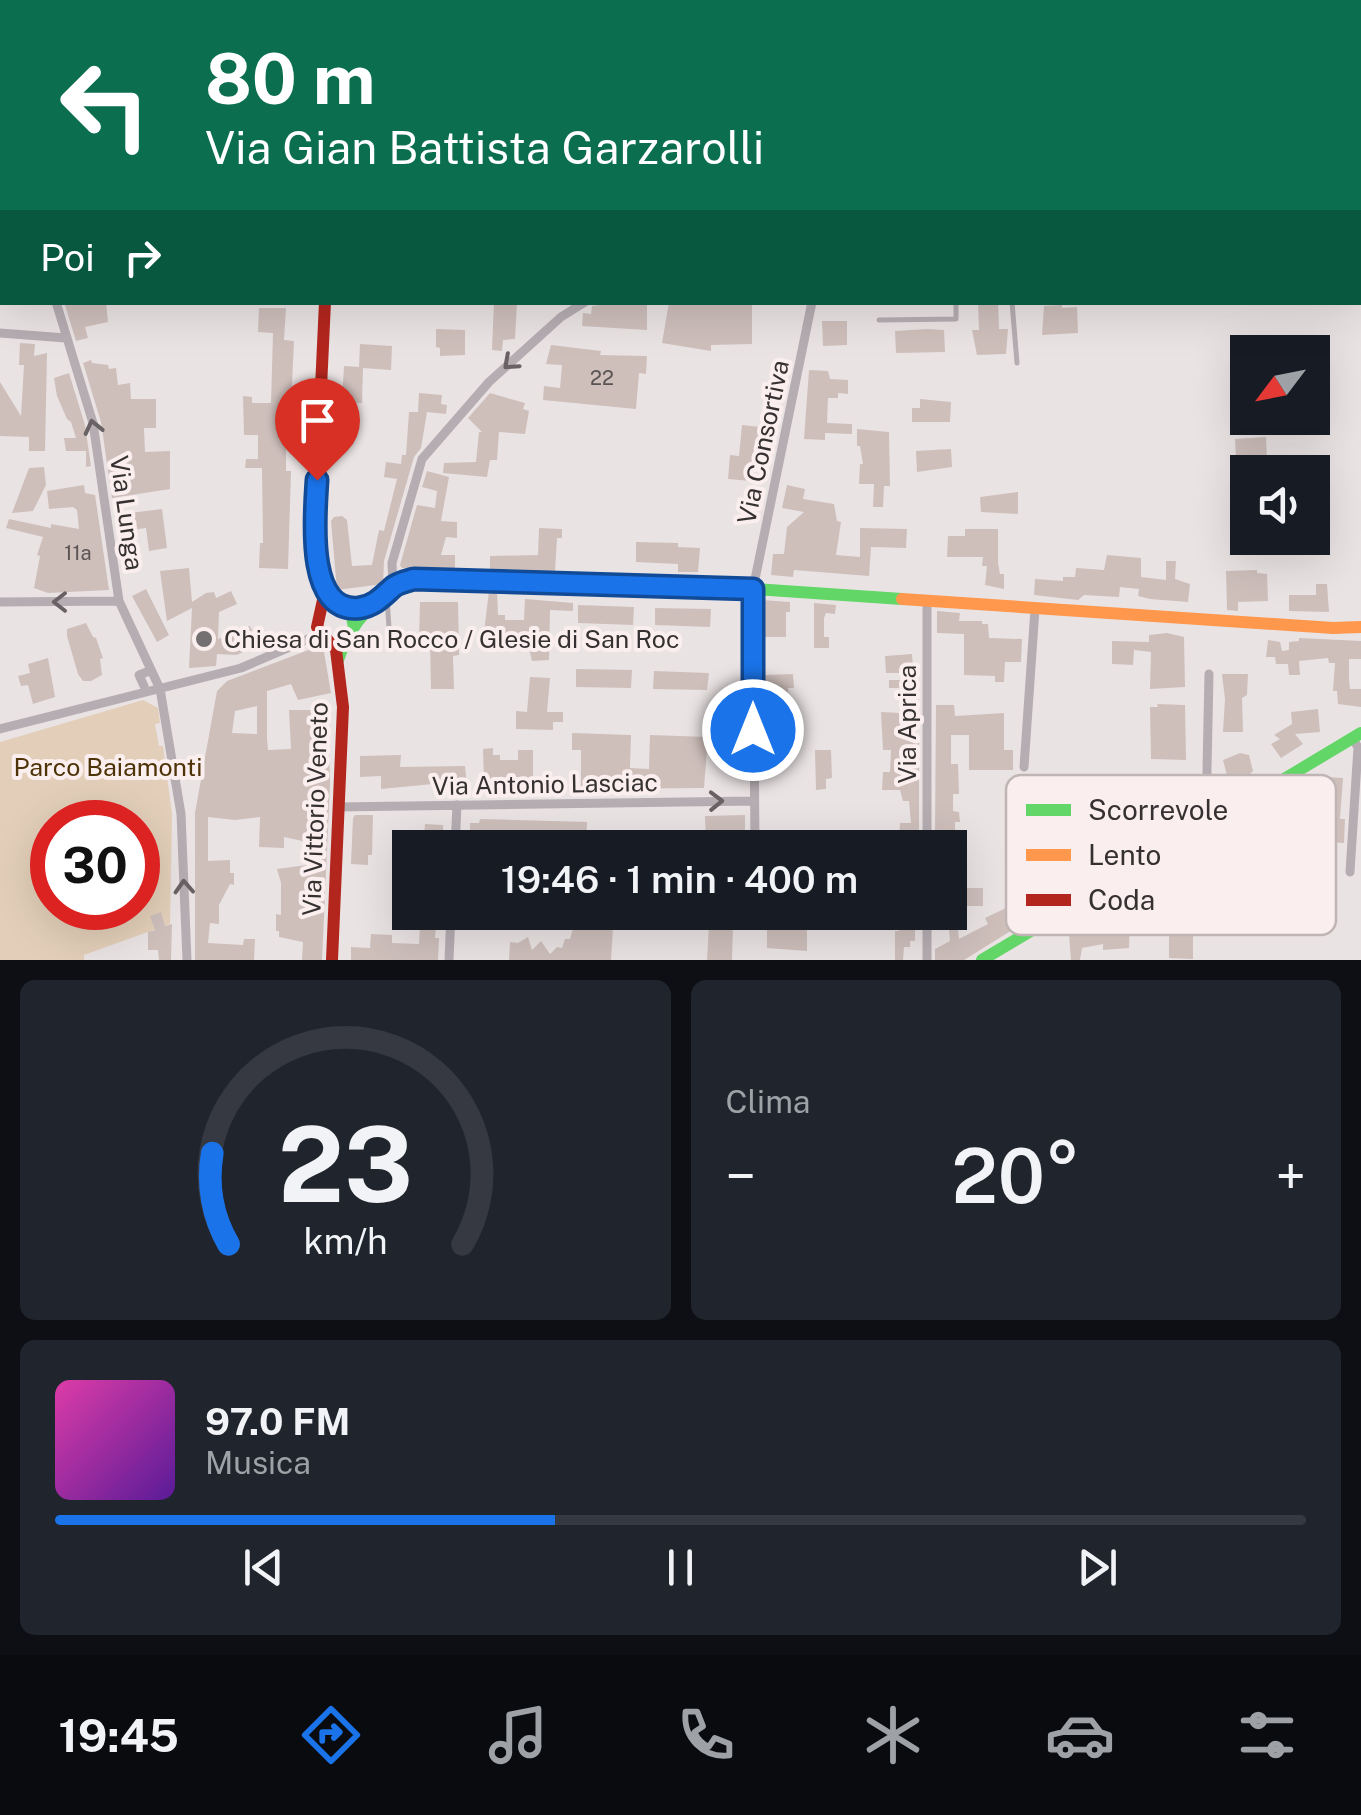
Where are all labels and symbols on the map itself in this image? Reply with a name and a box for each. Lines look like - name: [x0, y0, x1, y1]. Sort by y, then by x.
- north arrow: [1230, 335, 1330, 435]
- one-way arrow: [503, 352, 522, 370]
- street label: Via Consortiva: [731, 357, 795, 527]
- house number: 22: [590, 366, 614, 390]
- pin: [275, 378, 360, 481]
- one-way arrow: [84, 419, 105, 436]
- street label: Via Lunga: [104, 454, 150, 572]
- house number: 11a: [64, 541, 92, 565]
- one-way arrow: [51, 591, 66, 613]
- place label: Chiesa di San Rocco / Glesie di San Roc: [224, 624, 680, 654]
- marker: Chiesa di San Rocco / Glesie di San Roc: [193, 628, 215, 650]
- street label: Via Aprica: [892, 665, 922, 783]
- position arrow: [701, 678, 805, 782]
- street label: Via Vittorio Veneto: [296, 701, 334, 917]
- park label: Parco Baiamonti: [14, 752, 202, 782]
- street label: Via Antonio Lasciac: [432, 767, 658, 801]
- legend: [1006, 775, 1336, 935]
- one-way arrow: [708, 790, 724, 812]
- text: Scorrevole: [1088, 793, 1228, 826]
- speed limit sign: 30: [30, 800, 160, 930]
- text: Lento: [1088, 838, 1161, 871]
- one-way arrow: [174, 878, 195, 894]
- text: Coda: [1088, 883, 1155, 916]

